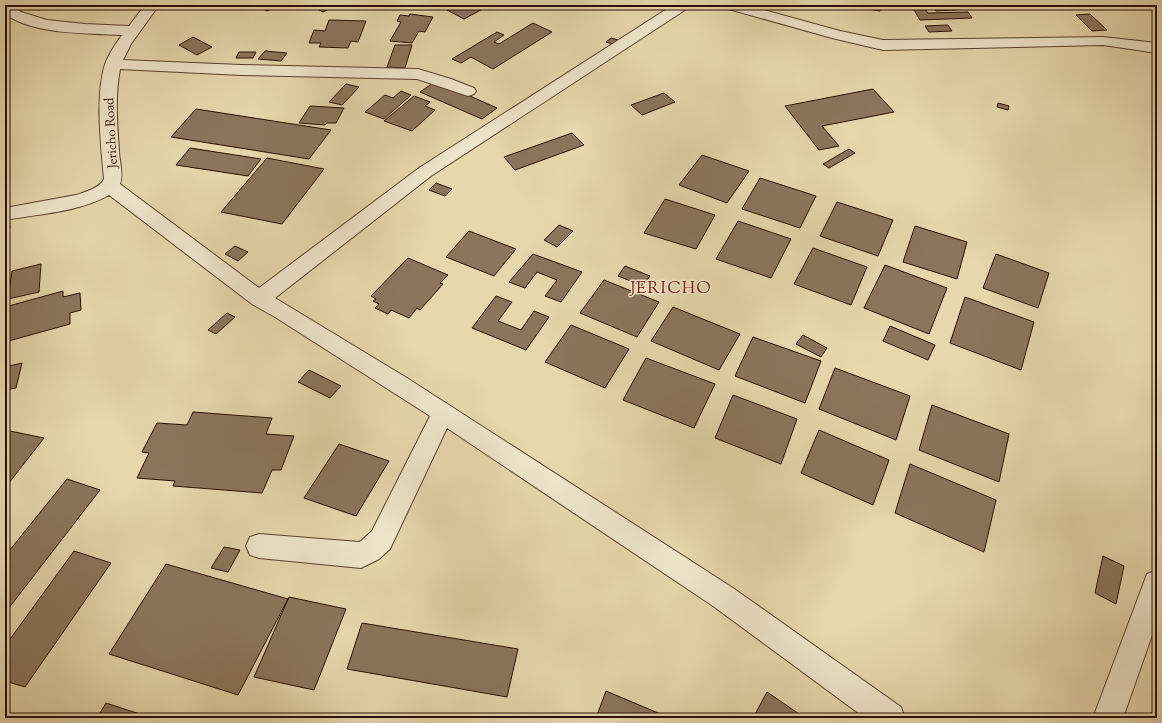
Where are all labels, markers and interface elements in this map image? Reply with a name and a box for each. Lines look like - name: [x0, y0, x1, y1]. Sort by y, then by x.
- street label: Jericho Road: [101, 96, 123, 170]
- district label: JERICHO: [629, 277, 712, 301]

